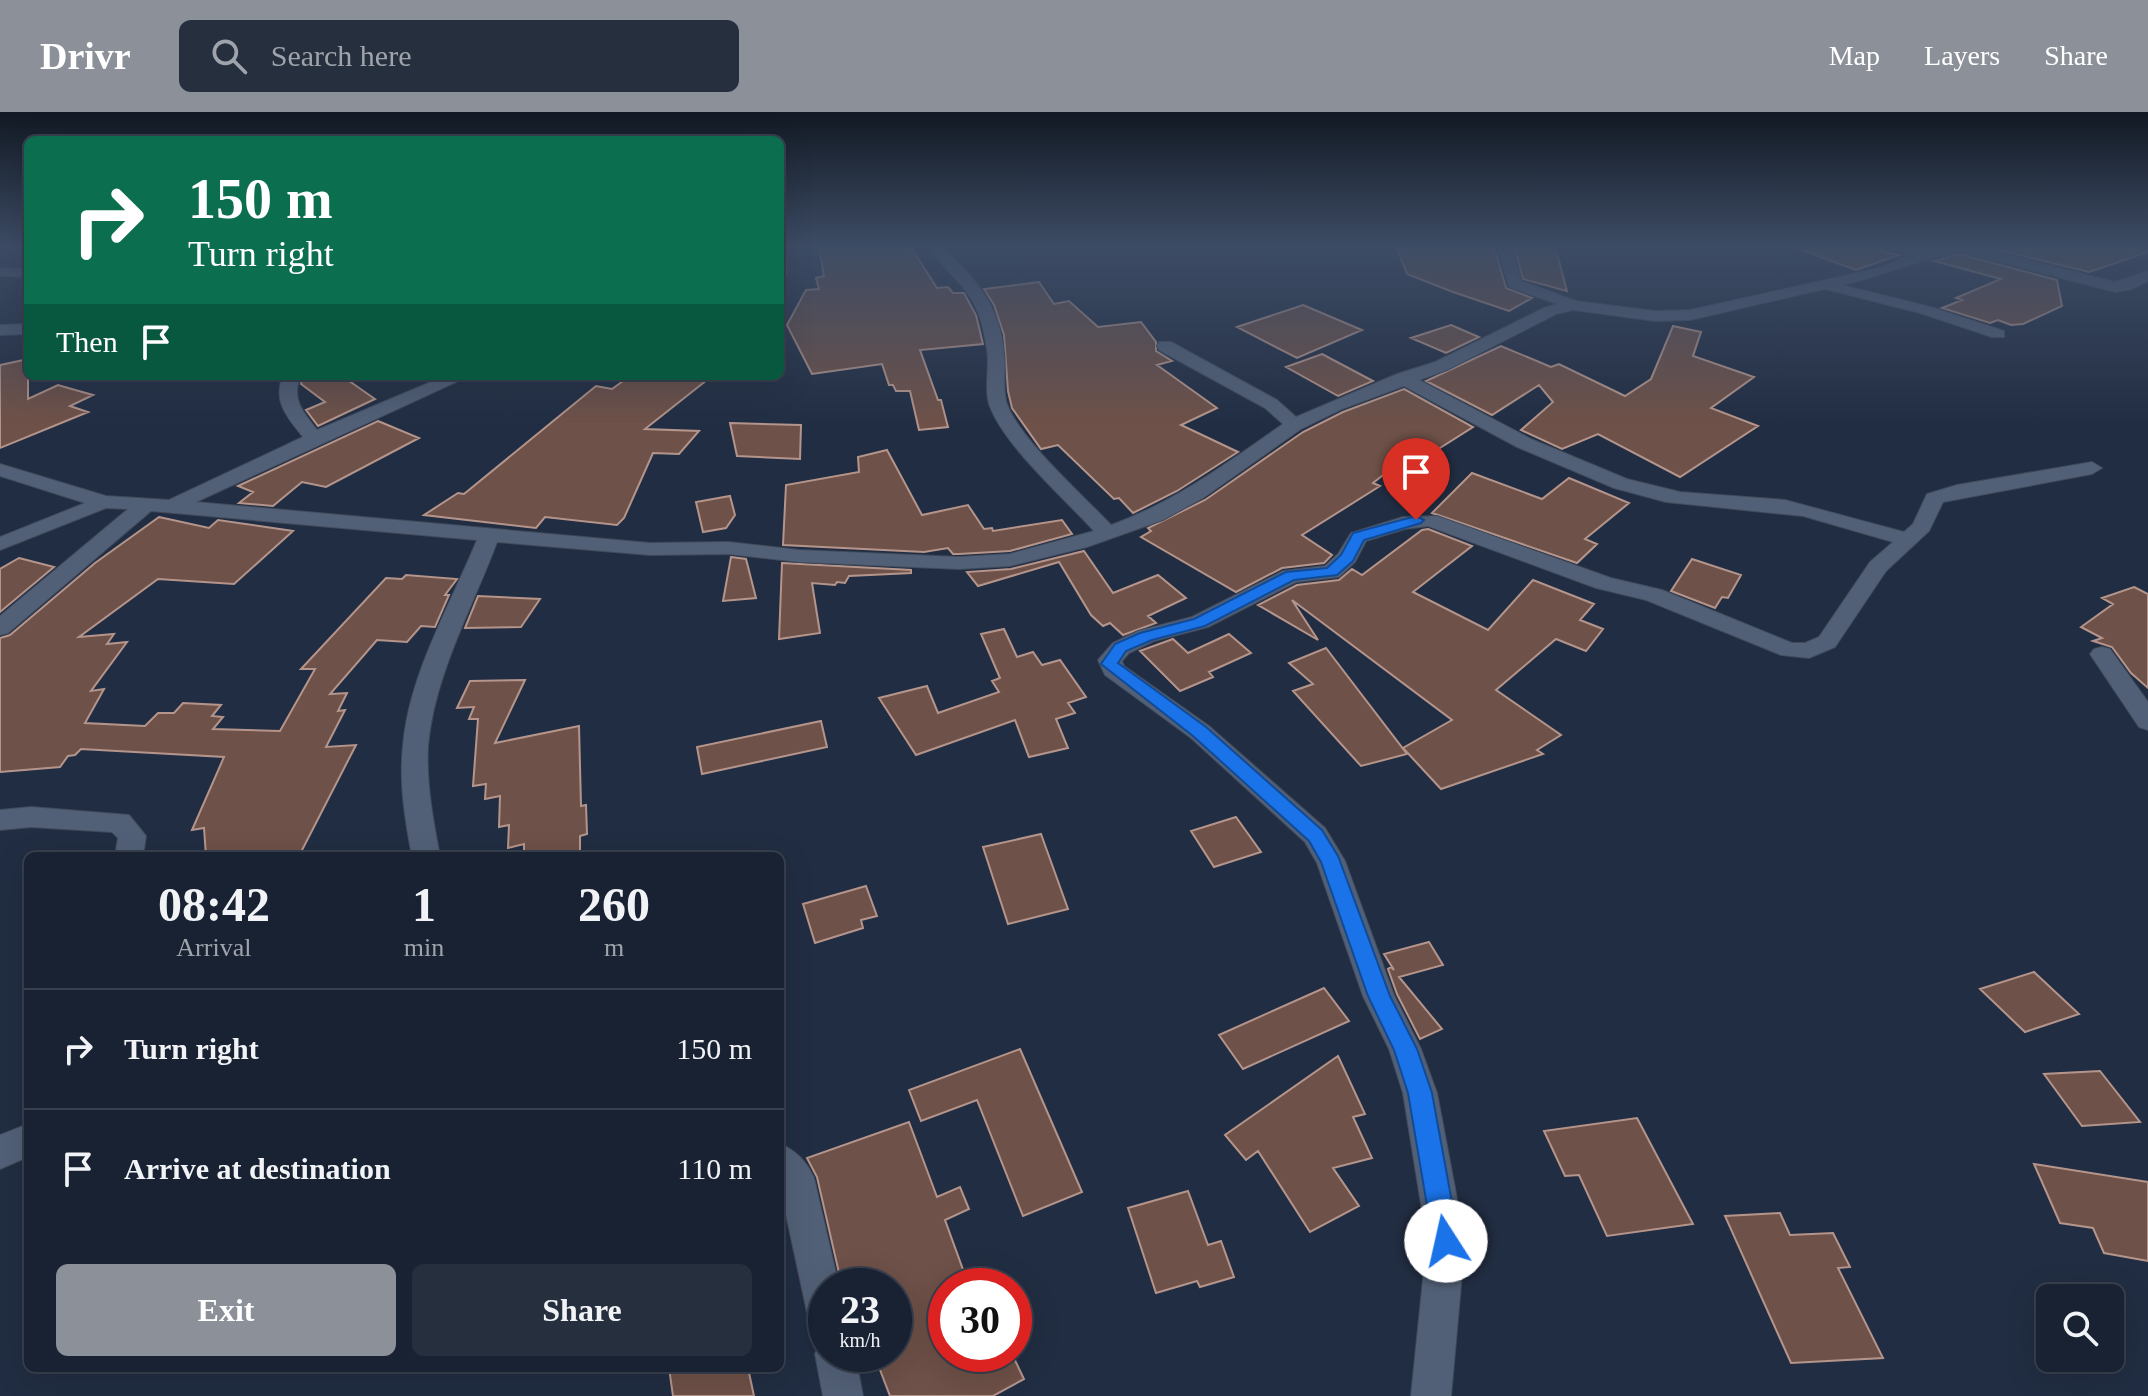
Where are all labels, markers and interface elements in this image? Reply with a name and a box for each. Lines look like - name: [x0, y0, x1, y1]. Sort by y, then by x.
- search box: [179, 20, 739, 92]
- icon: search: [207, 34, 251, 78]
- text: Drivr: [40, 35, 131, 77]
- text: Search here: [271, 39, 411, 72]
- text: Map: [1829, 40, 1880, 71]
- text: Layers: [1924, 40, 2000, 71]
- text: Share: [2044, 40, 2108, 71]
- icon: right: [56, 168, 160, 272]
- text: 150 m: [188, 168, 333, 230]
- text: Turn right: [188, 234, 334, 274]
- icon: arrive: [134, 320, 178, 364]
- text: Then: [56, 325, 118, 358]
- pin: [1382, 438, 1450, 520]
- icon: arrive: [1394, 450, 1438, 494]
- text: 08:42: [158, 878, 270, 931]
- text: 1: [412, 878, 436, 931]
- text: 260: [578, 878, 650, 931]
- text: Arrival: [176, 933, 251, 962]
- text: min: [404, 933, 444, 962]
- text: m: [604, 933, 624, 962]
- icon: right: [56, 1027, 100, 1071]
- text: Turn right: [124, 1032, 259, 1065]
- text: 150 m: [676, 1032, 752, 1065]
- icon: arrive: [56, 1147, 100, 1191]
- text: Arrive at destination: [124, 1152, 391, 1185]
- text: 110 m: [677, 1152, 752, 1185]
- position arrow: [1404, 1199, 1488, 1283]
- button: Exit: [56, 1264, 396, 1356]
- button: Share: [412, 1264, 752, 1356]
- speed limit sign: 30: [928, 1268, 1032, 1372]
- map controls: [2036, 1284, 2124, 1372]
- button: search: [2036, 1284, 2124, 1372]
- text: 23: [840, 1287, 880, 1332]
- text: km/h: [839, 1329, 881, 1351]

